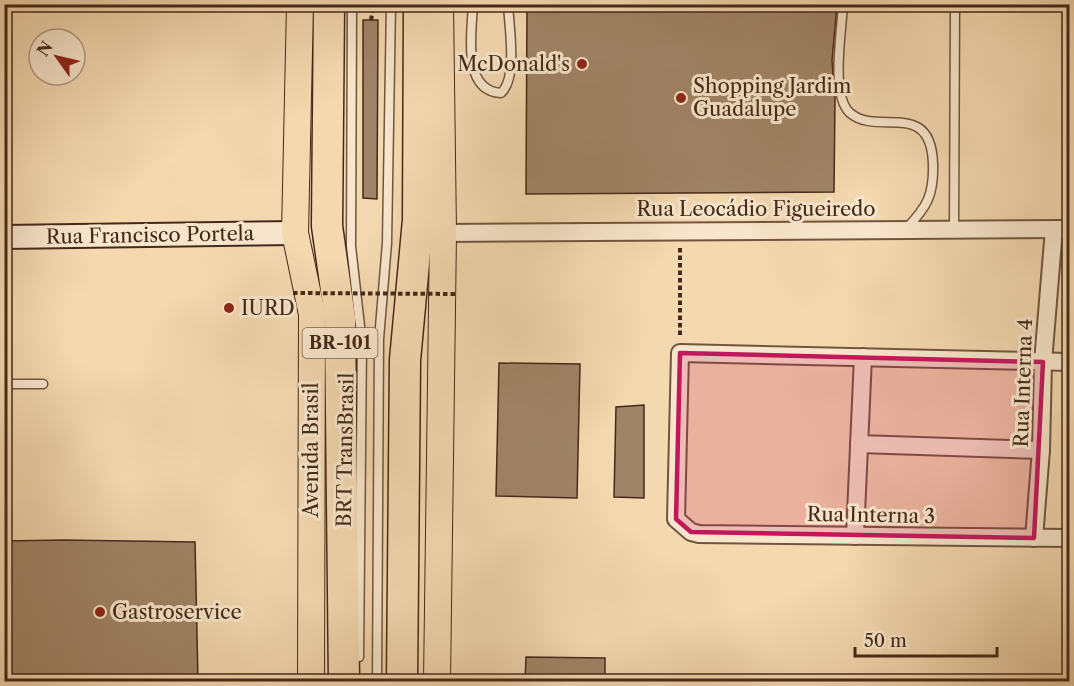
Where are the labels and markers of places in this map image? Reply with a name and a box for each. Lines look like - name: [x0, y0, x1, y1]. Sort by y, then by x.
- place label: McDonald's: [457, 52, 570, 76]
- marker: McDonald's: [575, 57, 589, 71]
- place label: Shopping Jardim Guadalupe: [693, 74, 852, 121]
- marker: Shopping Jardim Guadalupe: [674, 91, 688, 105]
- place label: IURD: [241, 296, 295, 320]
- marker: IURD: [222, 301, 236, 315]
- place label: Gastroservice: [112, 600, 242, 624]
- marker: Gastroservice: [93, 605, 107, 619]

